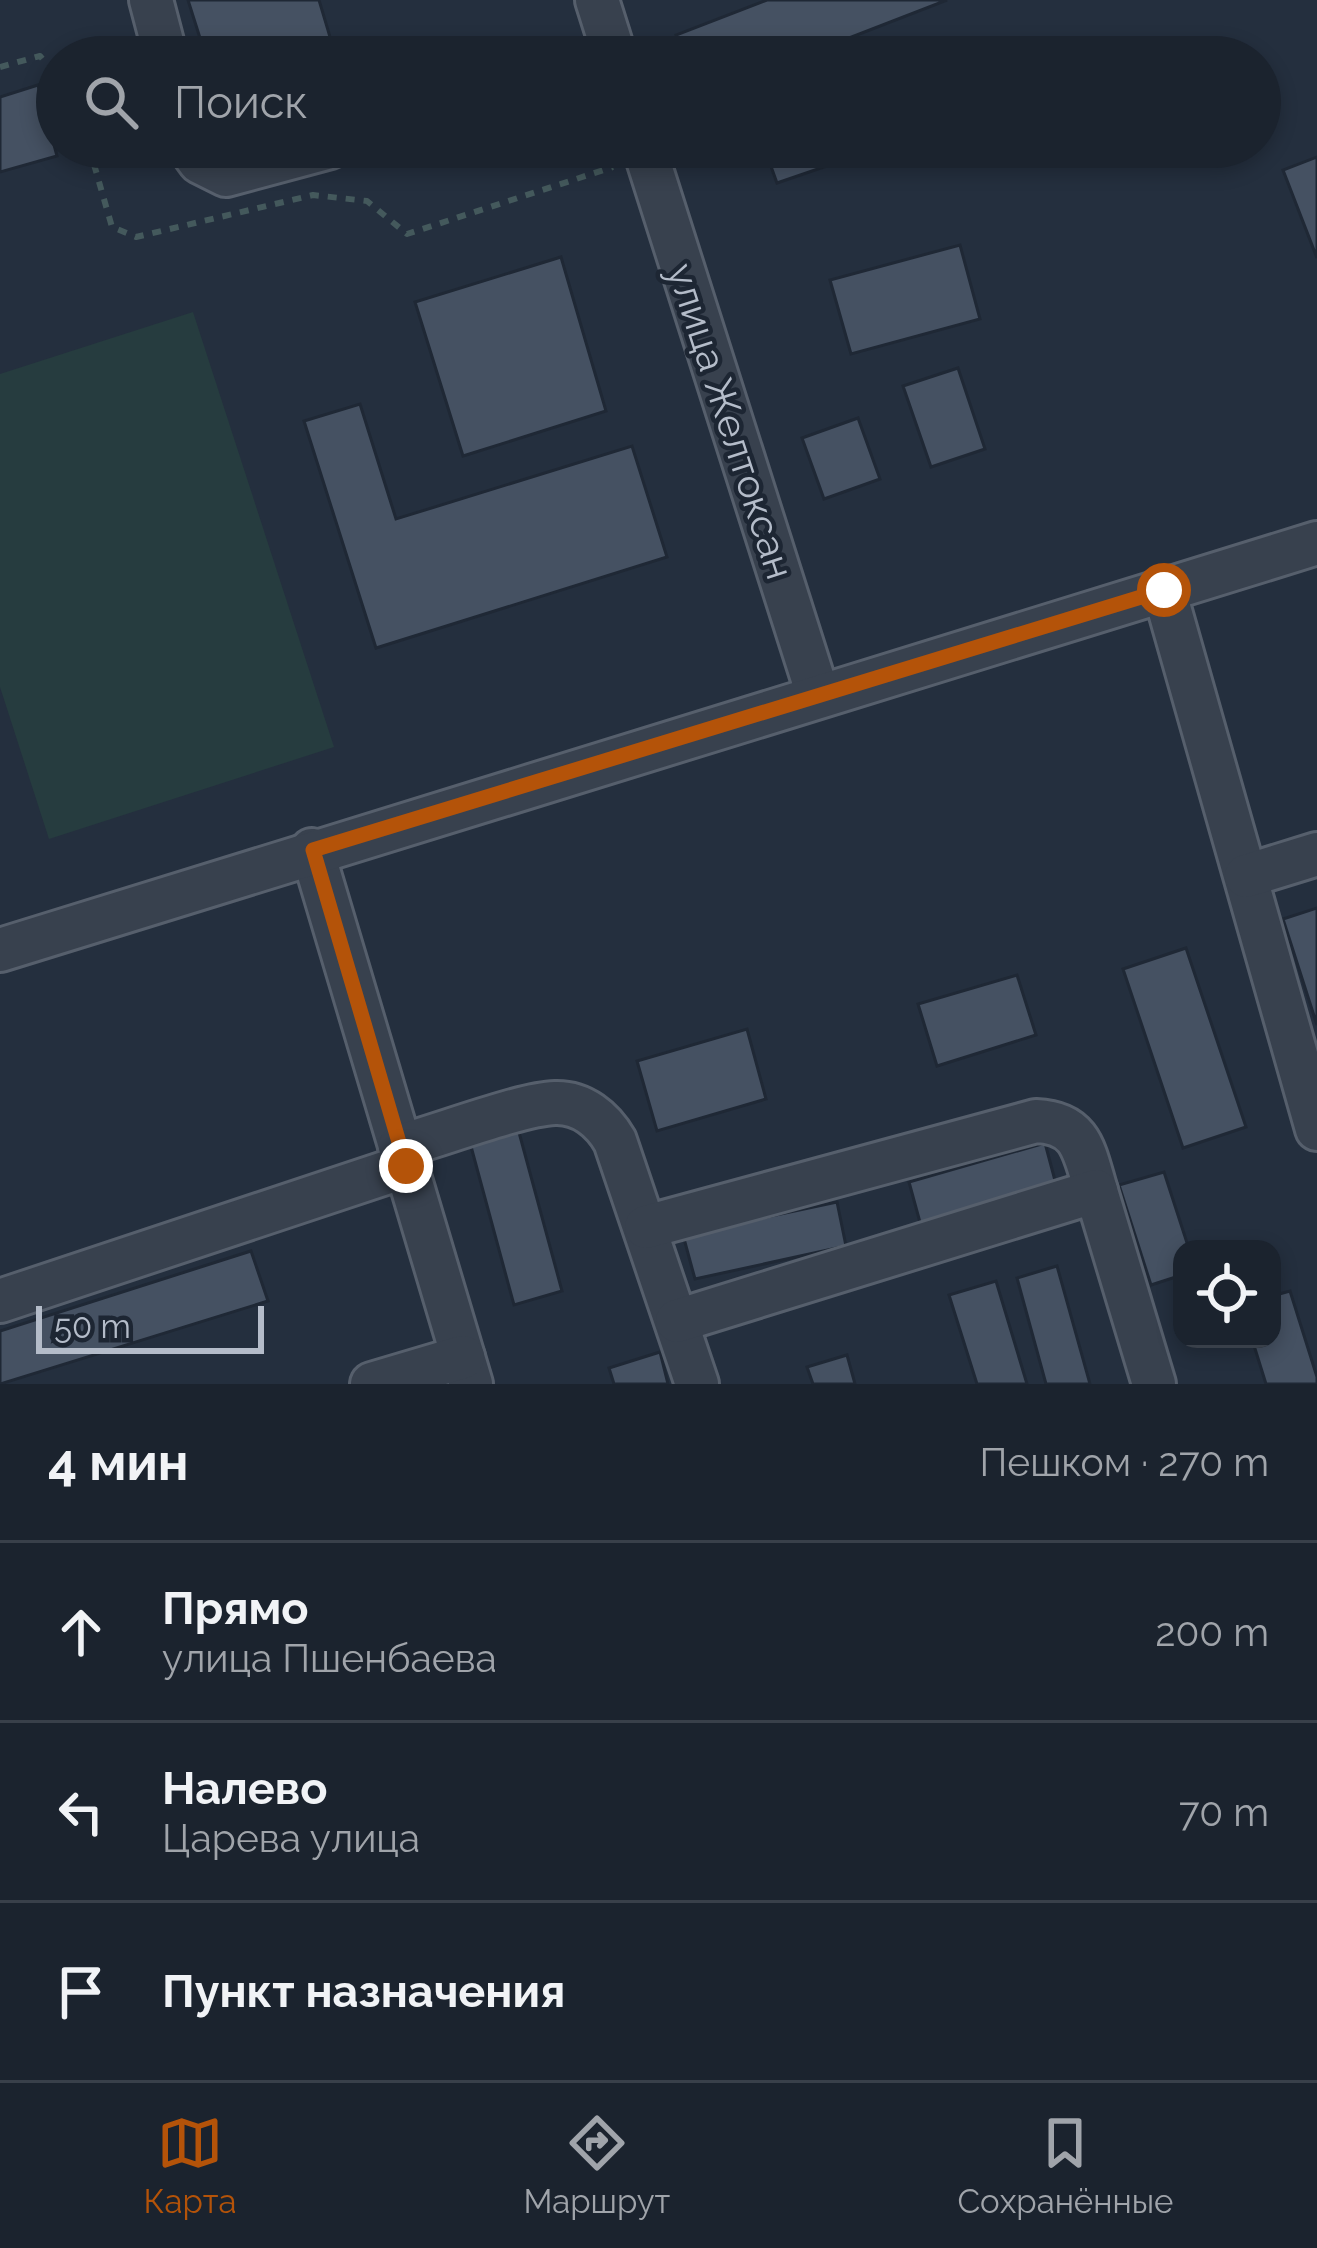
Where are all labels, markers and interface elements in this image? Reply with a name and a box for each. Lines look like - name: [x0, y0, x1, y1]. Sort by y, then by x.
- search box: [36, 36, 1281, 168]
- icon: search: [78, 69, 144, 135]
- text: Поиск: [174, 76, 308, 129]
- street label: улица Желтоксан: [658, 257, 804, 585]
- route start: [1137, 563, 1191, 617]
- route end: [379, 1139, 433, 1193]
- map controls: [1173, 1240, 1281, 1348]
- button: locate: [1173, 1240, 1281, 1348]
- scale bar: [36, 1300, 264, 1353]
- text: 50 m: [54, 1307, 131, 1346]
- text: 4 мин: [48, 1432, 189, 1492]
- text: Пешком · 270 m: [979, 1439, 1269, 1485]
- text: Прямо: [162, 1582, 309, 1635]
- icon: ahead: [48, 1599, 114, 1665]
- text: 200 m: [1155, 1609, 1269, 1655]
- text: улица Пшенбаева: [162, 1635, 497, 1681]
- text: Налево: [162, 1762, 328, 1815]
- icon: left: [48, 1779, 114, 1845]
- text: 70 m: [1179, 1789, 1269, 1835]
- text: Царева улица: [162, 1815, 420, 1861]
- icon: arrive: [48, 1959, 114, 2025]
- text: Пункт назначения: [162, 1965, 565, 2018]
- tab: Карта: [144, 2110, 236, 2221]
- tab: Маршрут: [523, 2110, 670, 2221]
- tab: Сохранённые: [957, 2110, 1173, 2221]

